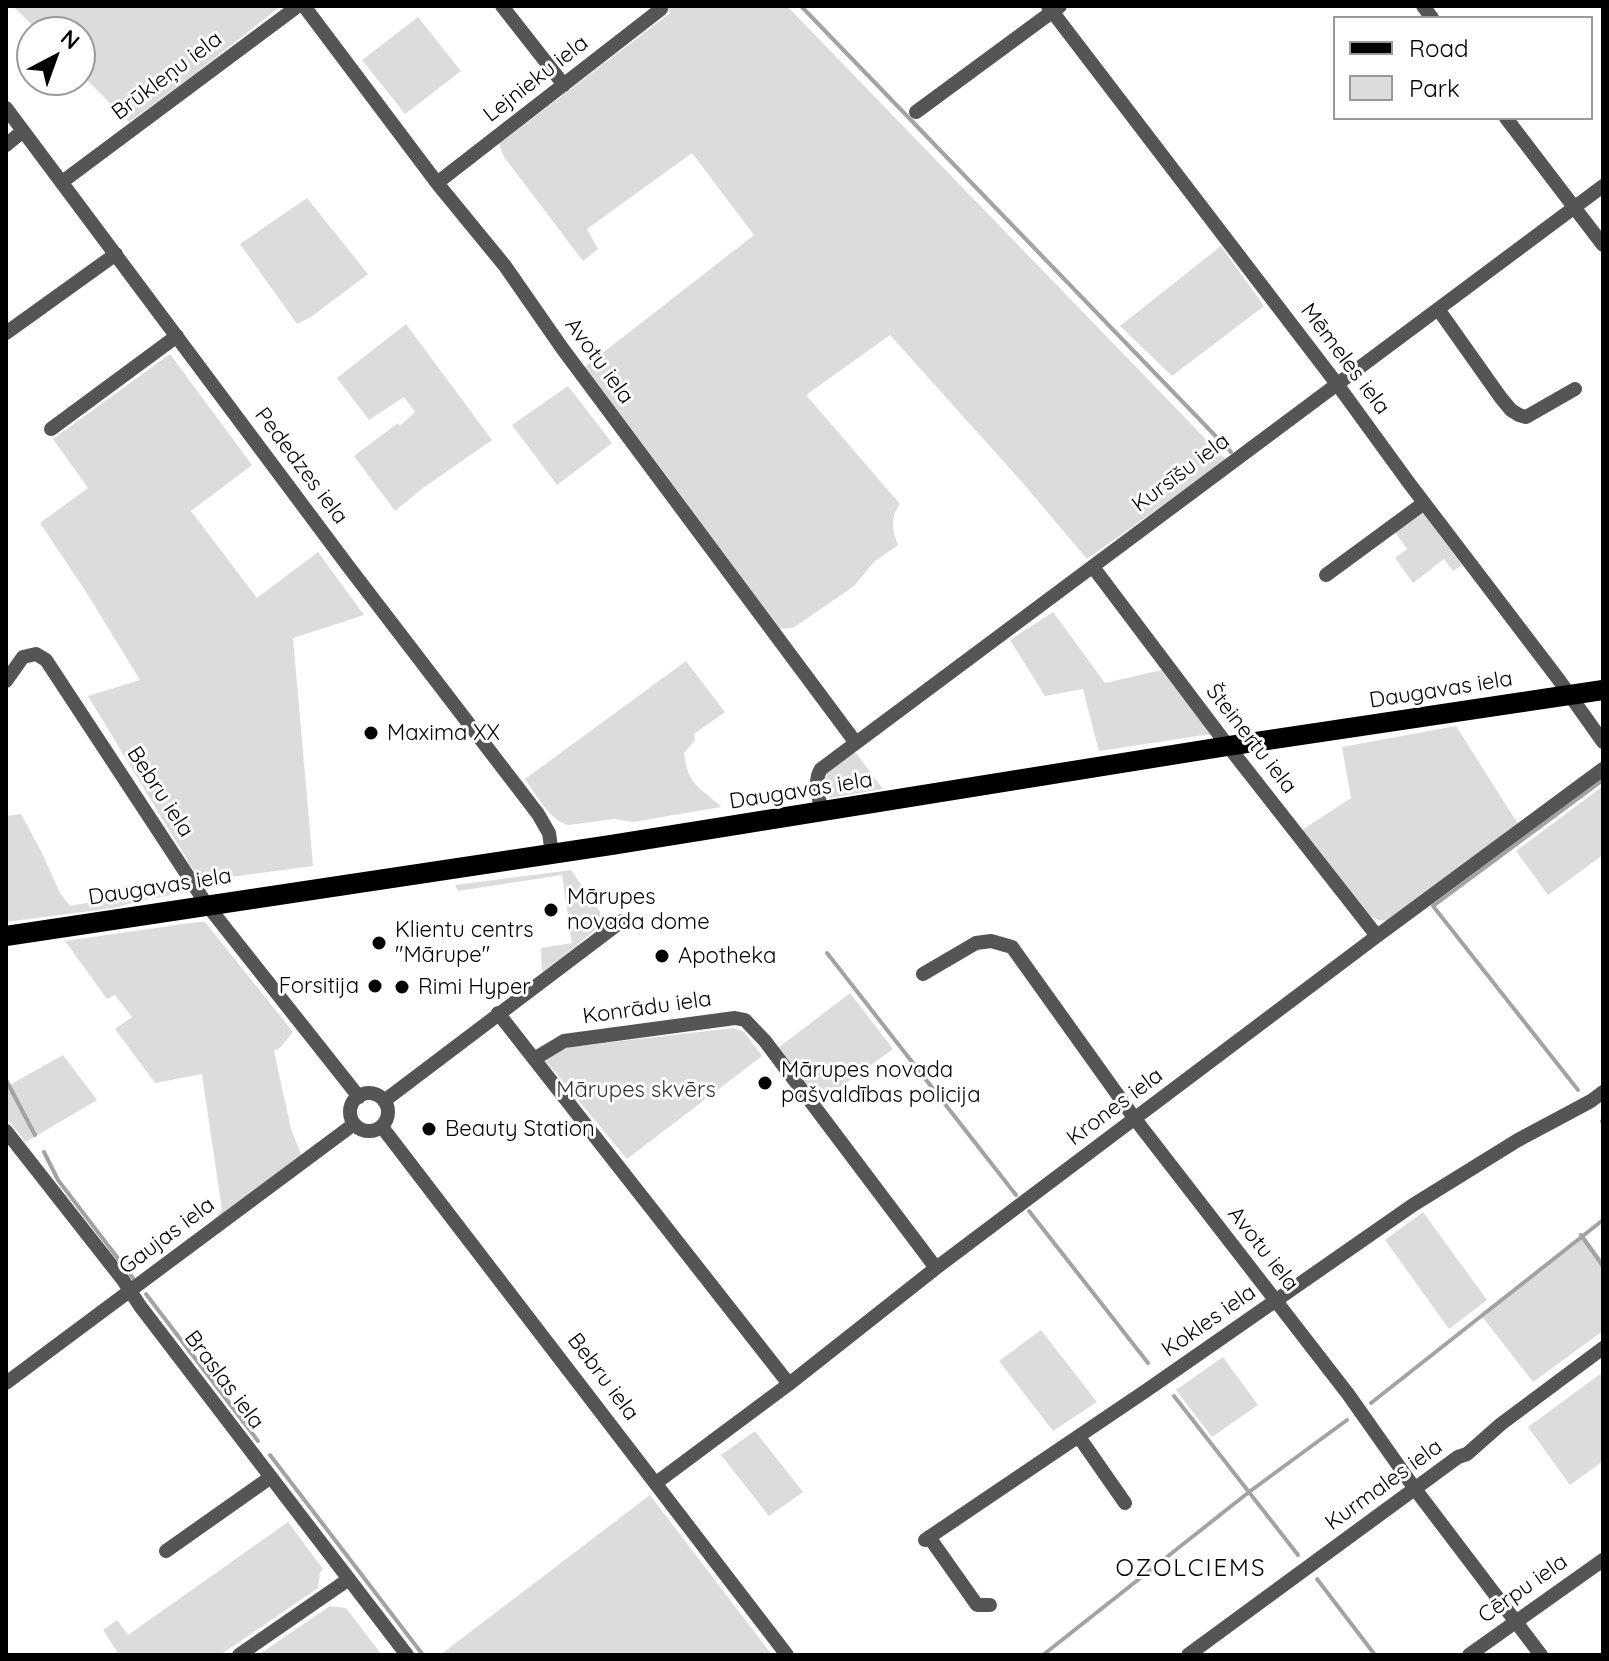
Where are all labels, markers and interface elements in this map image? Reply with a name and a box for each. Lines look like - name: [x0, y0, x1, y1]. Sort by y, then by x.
- north arrow: [16, 16, 96, 96]
- legend: [1333, 16, 1593, 120]
- text: N: [55, 24, 86, 55]
- street label: Brūkleņu iela: [107, 26, 227, 126]
- street label: Lejnieku iela: [478, 30, 594, 128]
- text: Road: [1409, 33, 1469, 63]
- text: Park: [1409, 73, 1460, 103]
- street label: Mēmeles iela: [1295, 298, 1395, 420]
- street label: Avotu iela: [559, 313, 639, 409]
- street label: Pededzes iela: [249, 403, 353, 529]
- street label: Kursīšu iela: [1127, 428, 1235, 518]
- street label: Daugavas iela: [1367, 666, 1515, 714]
- street label: Šteinertu iela: [1200, 679, 1302, 799]
- place label: Maxima XX: [387, 720, 500, 746]
- marker: Maxima XX: [362, 724, 380, 742]
- street label: Bebru iela: [121, 742, 199, 842]
- street label: Daugavas iela: [727, 767, 875, 815]
- street label: Daugavas iela: [86, 863, 234, 911]
- place label: Mārupes novada dome: [567, 884, 710, 936]
- marker: Mārupes novada dome: [542, 901, 560, 919]
- place label: Klientu centrs "Mārupe": [395, 917, 534, 968]
- marker: Klientu centrs "Mārupe": [370, 934, 388, 952]
- place label: Apotheka: [678, 943, 776, 969]
- marker: Apotheka: [653, 947, 671, 965]
- place label: Forsitija: [279, 973, 359, 999]
- place label: Rimi Hyper: [418, 974, 531, 1000]
- marker: Forsitija: [366, 977, 384, 995]
- marker: Rimi Hyper: [393, 978, 411, 996]
- street label: Konrādu iela: [581, 986, 713, 1030]
- place label: Mārupes novada pašvaldības policija: [781, 1057, 981, 1108]
- street label: Krones iela: [1062, 1062, 1168, 1152]
- marker: Mārupes novada pašvaldības policija: [756, 1074, 774, 1092]
- park label: Mārupes skvērs: [556, 1077, 716, 1103]
- place label: Beauty Station: [445, 1116, 595, 1142]
- marker: Beauty Station: [420, 1120, 438, 1138]
- street label: Gaujas iela: [114, 1192, 220, 1280]
- street label: Avotu iela: [1222, 1201, 1304, 1297]
- street label: Kokles iela: [1157, 1279, 1261, 1363]
- street label: Braslas iela: [178, 1326, 270, 1434]
- street label: Bebru iela: [562, 1328, 644, 1426]
- street label: Kurmales iela: [1320, 1434, 1448, 1536]
- street label: Cērpu iela: [1473, 1549, 1573, 1629]
- district label: OZOLCIEMS: [1116, 1555, 1266, 1583]

